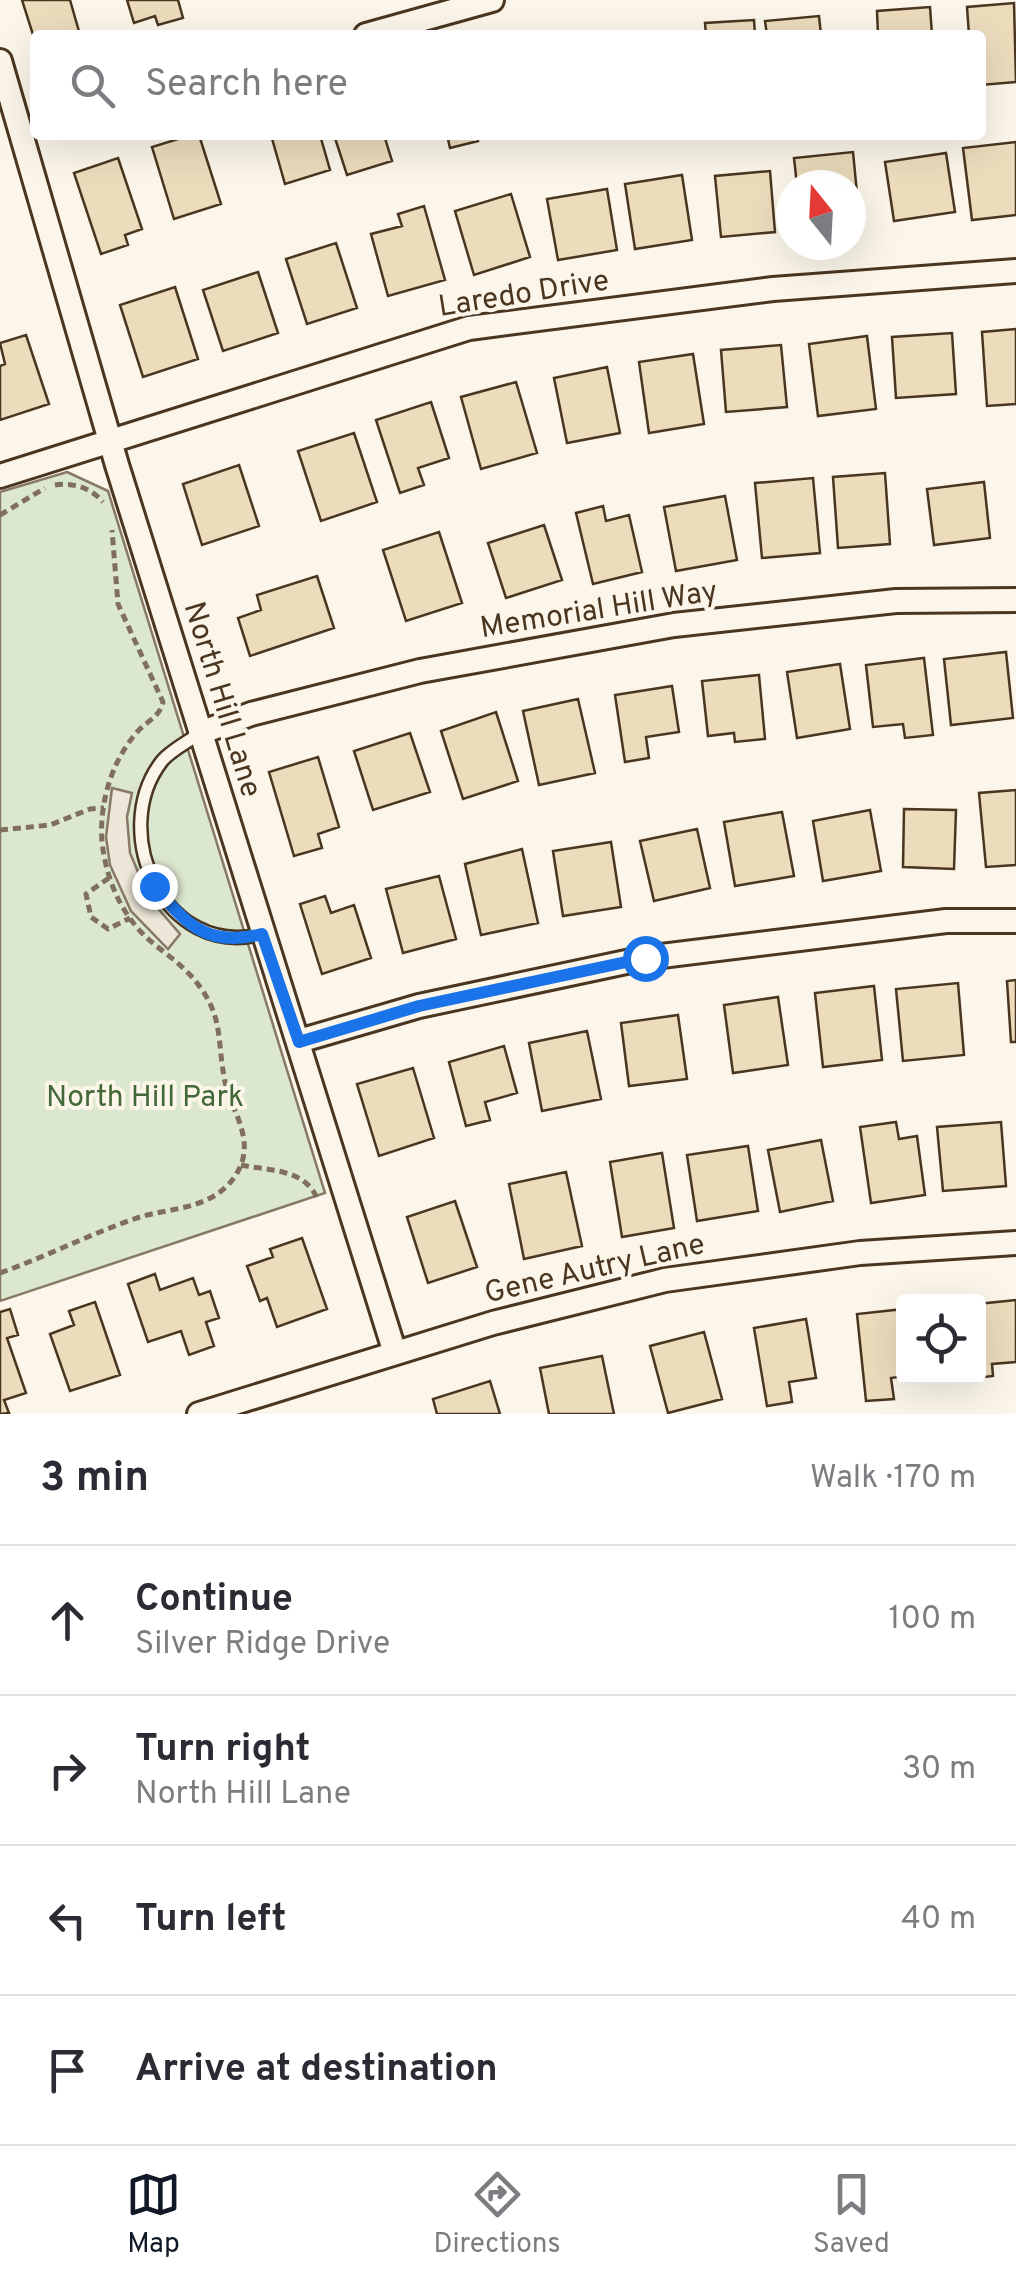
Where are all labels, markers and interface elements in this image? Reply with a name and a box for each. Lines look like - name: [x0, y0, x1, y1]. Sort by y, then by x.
- search box: [30, 30, 986, 140]
- icon: search: [65, 58, 120, 113]
- text: Search here: [145, 61, 348, 110]
- north arrow: [776, 170, 866, 260]
- street label: Laredo Drive: [436, 263, 612, 327]
- street label: Memorial Hill Way: [478, 574, 720, 648]
- street label: North Hill Lane: [174, 598, 268, 802]
- route end: [132, 864, 178, 910]
- route start: [623, 936, 669, 982]
- park label: North Hill Park: [46, 1080, 244, 1117]
- street label: Gene Autry Lane: [481, 1227, 709, 1313]
- map controls: [896, 1294, 986, 1384]
- button: locate: [896, 1294, 986, 1384]
- text: 3 min: [40, 1453, 149, 1506]
- text: Walk · 170 m: [810, 1459, 976, 1499]
- text: Continue: [135, 1576, 293, 1625]
- icon: ahead: [40, 1593, 95, 1648]
- text: 100 m: [889, 1600, 976, 1640]
- text: Silver Ridge Drive: [135, 1625, 390, 1665]
- text: Turn right: [135, 1726, 310, 1775]
- icon: right: [40, 1743, 95, 1798]
- text: 30 m: [902, 1750, 976, 1790]
- text: North Hill Lane: [135, 1775, 351, 1815]
- icon: left: [40, 1893, 95, 1948]
- text: Turn left: [135, 1896, 287, 1945]
- text: 40 m: [901, 1900, 976, 1940]
- icon: arrive: [40, 2043, 95, 2098]
- text: Arrive at destination: [135, 2046, 498, 2095]
- tab: Map: [126, 2167, 181, 2263]
- tab: Directions: [433, 2167, 561, 2263]
- tab: Saved: [813, 2167, 890, 2263]

